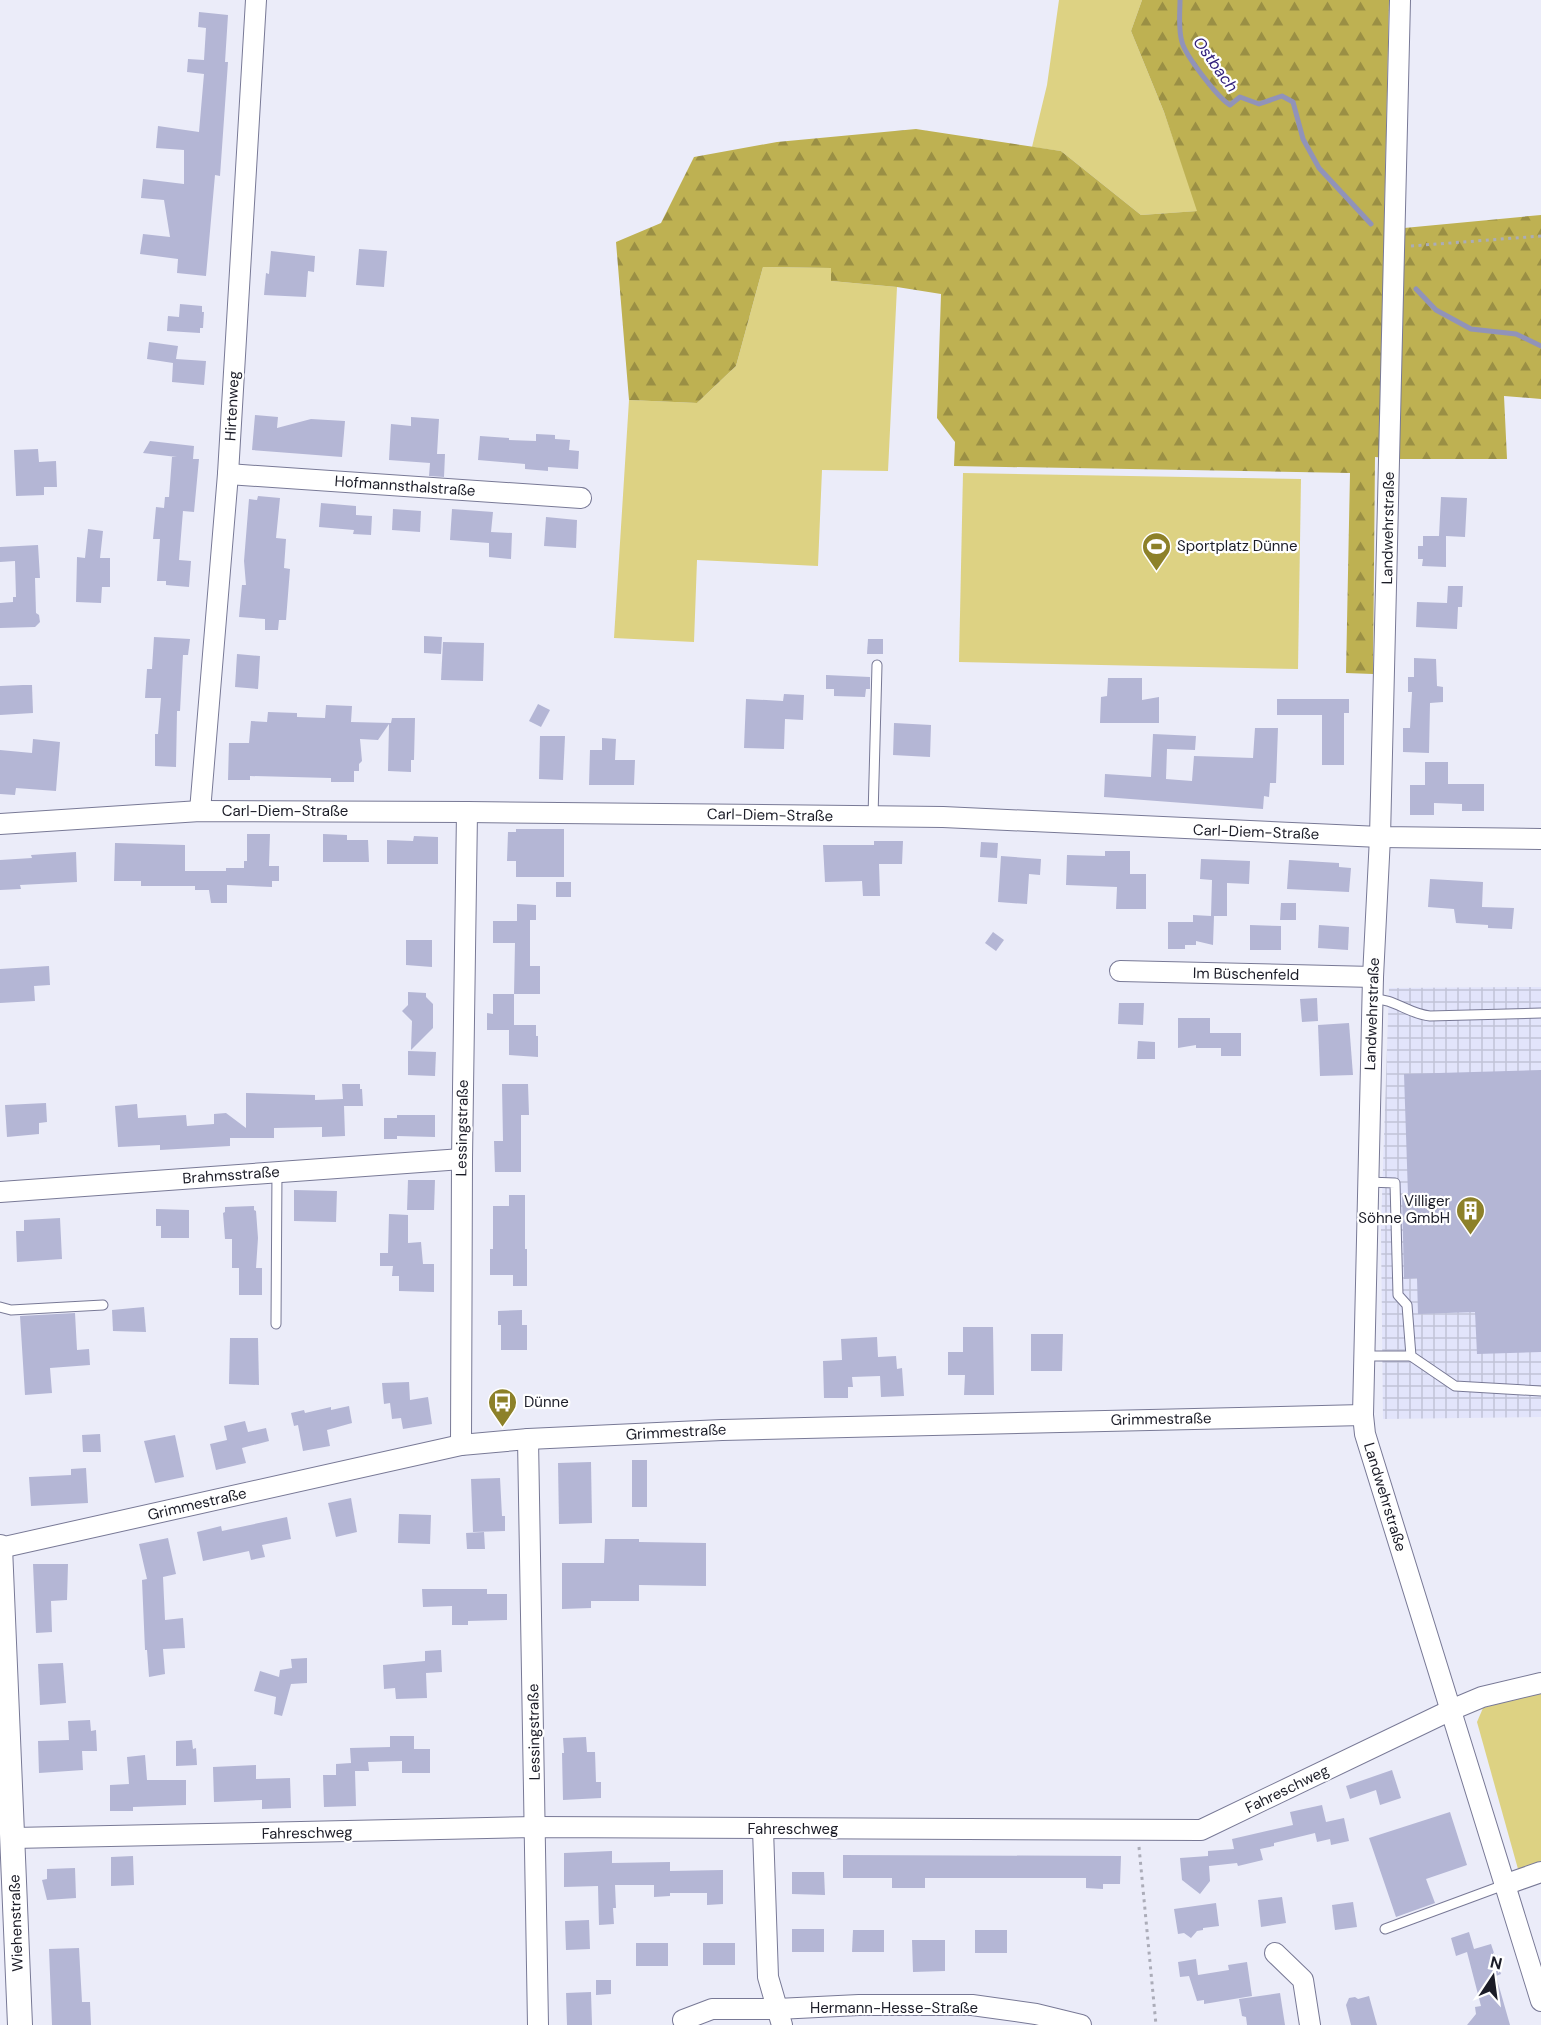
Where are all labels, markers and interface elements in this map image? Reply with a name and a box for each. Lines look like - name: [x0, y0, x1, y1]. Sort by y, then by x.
- water label: Ostbach: [1188, 32, 1243, 96]
- street label: Hirtenweg: [220, 370, 244, 442]
- street label: Hofmannsthalstraße: [334, 471, 476, 501]
- street label: Landwehrstraße: [1377, 471, 1399, 585]
- sports icon: Sportplatz Dünne: [1140, 530, 1172, 572]
- place label: Sportplatz Dünne: [1177, 536, 1298, 556]
- street label: Carl-Diem-Straße: [222, 801, 348, 821]
- street label: Carl-Diem-Straße: [707, 804, 833, 826]
- street label: Carl-Diem-Straße: [1193, 820, 1319, 844]
- street label: Landwehrstraße: [1360, 957, 1384, 1071]
- street label: Im Büschenfeld: [1193, 963, 1299, 985]
- street label: Lessingstraße: [451, 1079, 473, 1177]
- street label: Brahmsstraße: [182, 1162, 280, 1188]
- place label: Villiger Söhne GmbH: [1358, 1191, 1450, 1228]
- building icon: Villiger Söhne GmbH: [1455, 1194, 1487, 1236]
- bus stop icon: Dünne: [487, 1386, 519, 1428]
- place label: Dünne: [524, 1392, 569, 1412]
- street label: Grimmestraße: [1110, 1408, 1212, 1430]
- street label: Grimmestraße: [625, 1419, 727, 1445]
- street label: Landwehrstraße: [1359, 1440, 1411, 1554]
- street label: Grimmestraße: [146, 1483, 248, 1525]
- street label: Lessingstraße: [523, 1683, 545, 1781]
- street label: Fahreschweg: [1242, 1760, 1332, 1818]
- street label: Fahreschweg: [748, 1819, 838, 1839]
- street label: Fahreschweg: [261, 1822, 353, 1844]
- street label: Wiehenstraße: [4, 1874, 28, 1972]
- north arrow: [1463, 1947, 1523, 2007]
- text: N: [1488, 1951, 1504, 1974]
- street label: Hermann-Hesse-Straße: [810, 1998, 978, 2018]

